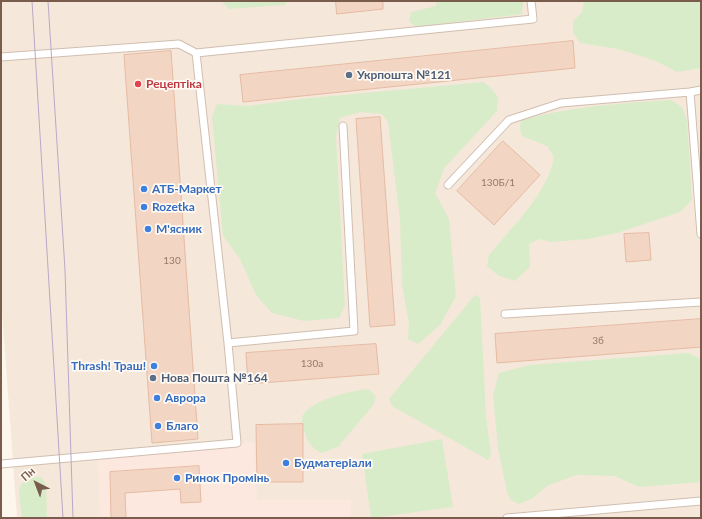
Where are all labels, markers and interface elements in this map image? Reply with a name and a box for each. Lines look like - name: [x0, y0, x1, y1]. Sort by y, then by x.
- place label: Укрпошта №121: [357, 68, 451, 82]
- marker: Укрпошта №121: [344, 70, 354, 80]
- place label: Рецептіка: [146, 77, 202, 91]
- marker: Рецептіка: [133, 79, 143, 89]
- house number: 130Б/1: [481, 177, 515, 189]
- place label: АТБ-Маркет: [152, 182, 222, 196]
- marker: АТБ-Маркет: [139, 184, 149, 194]
- place label: Rozetka: [152, 200, 195, 214]
- marker: Rozetka: [139, 202, 149, 212]
- place label: М'ясник: [156, 222, 202, 236]
- marker: М'ясник: [143, 224, 153, 234]
- house number: 130: [163, 255, 181, 267]
- house number: 3б: [592, 335, 604, 347]
- house number: 130а: [301, 358, 323, 370]
- place label: Thrash! Траш!: [71, 359, 146, 373]
- marker: Thrash! Траш!: [149, 361, 159, 371]
- place label: Нова Пошта №164: [161, 371, 268, 385]
- marker: Нова Пошта №164: [148, 373, 158, 383]
- place label: Аврора: [165, 391, 206, 405]
- marker: Аврора: [152, 393, 162, 403]
- place label: Благо: [166, 419, 198, 433]
- marker: Благо: [153, 421, 163, 431]
- place label: Будматеріали: [294, 456, 372, 470]
- marker: Будматеріали: [281, 458, 291, 468]
- north arrow: [16, 463, 56, 503]
- text: Пн: [18, 464, 37, 483]
- place label: Ринок Промінь: [185, 471, 269, 485]
- marker: Ринок Промінь: [172, 473, 182, 483]

